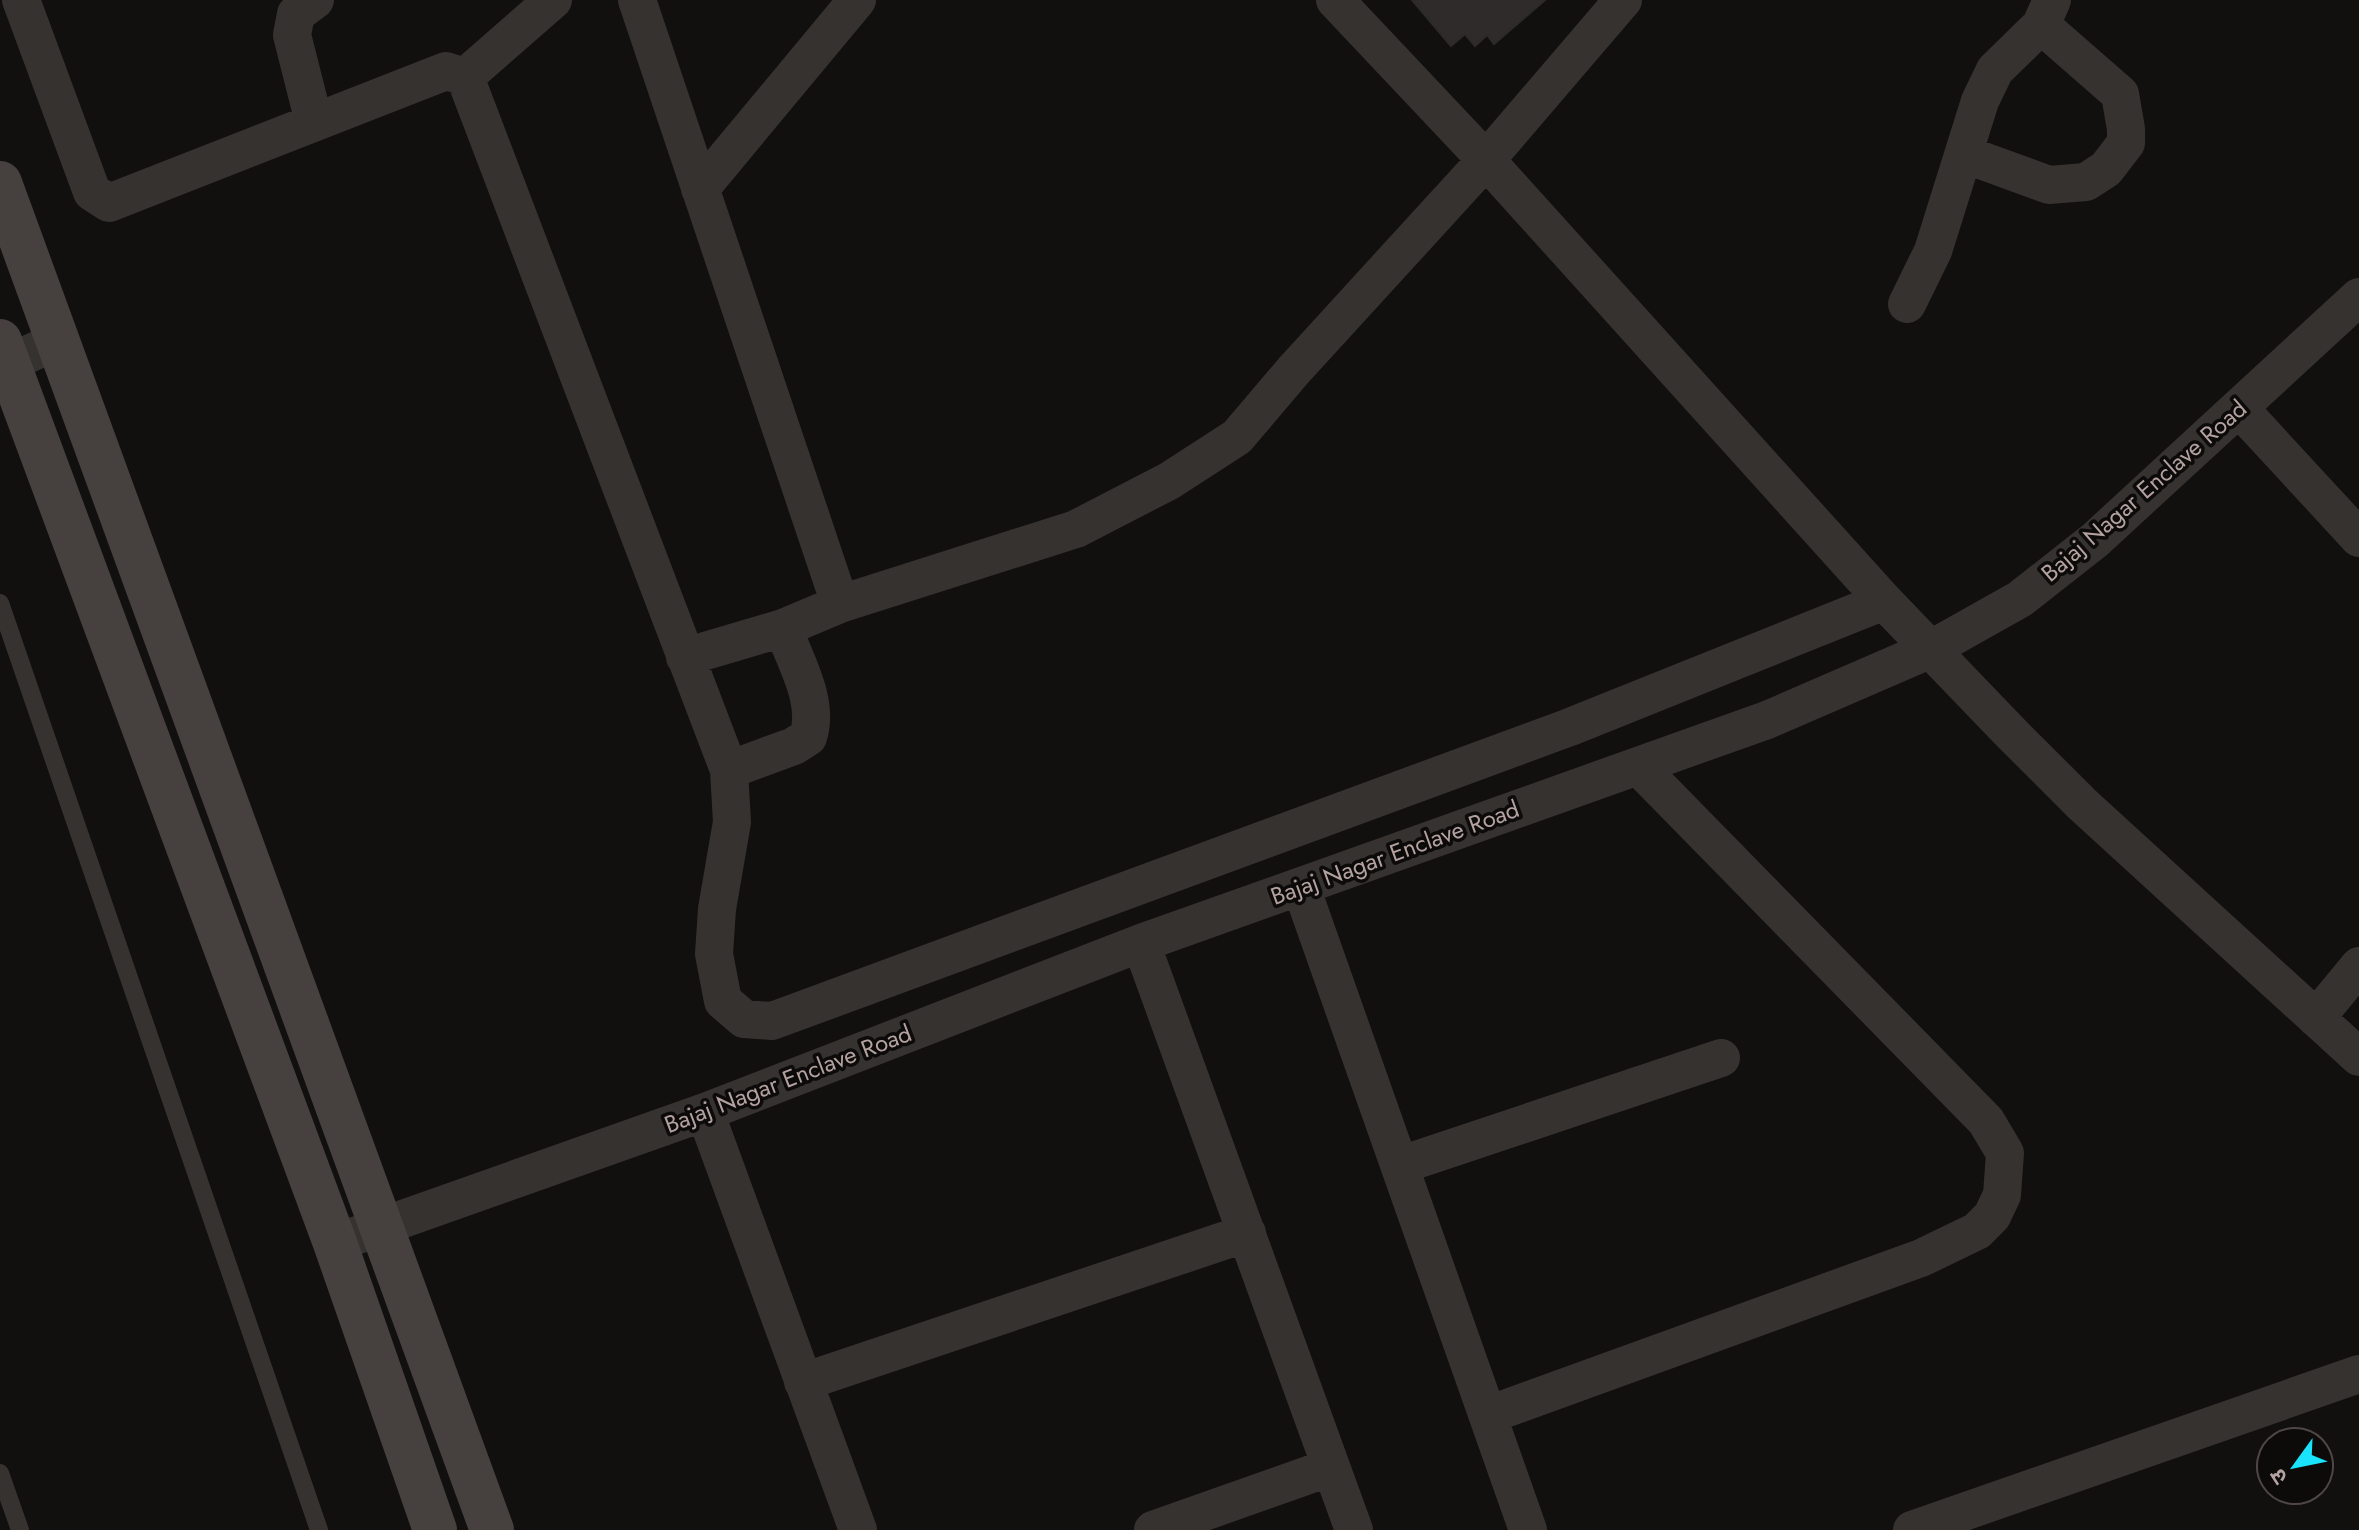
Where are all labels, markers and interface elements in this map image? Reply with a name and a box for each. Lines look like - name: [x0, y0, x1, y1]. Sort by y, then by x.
- street label: Bajaj Nagar Enclave Road: [2033, 391, 2254, 590]
- street label: Bajaj Nagar Enclave Road: [1266, 791, 1524, 914]
- street label: Bajaj Nagar Enclave Road: [659, 1015, 917, 1142]
- north arrow: [2255, 1426, 2335, 1506]
- text: उ: [2261, 1462, 2295, 1491]

